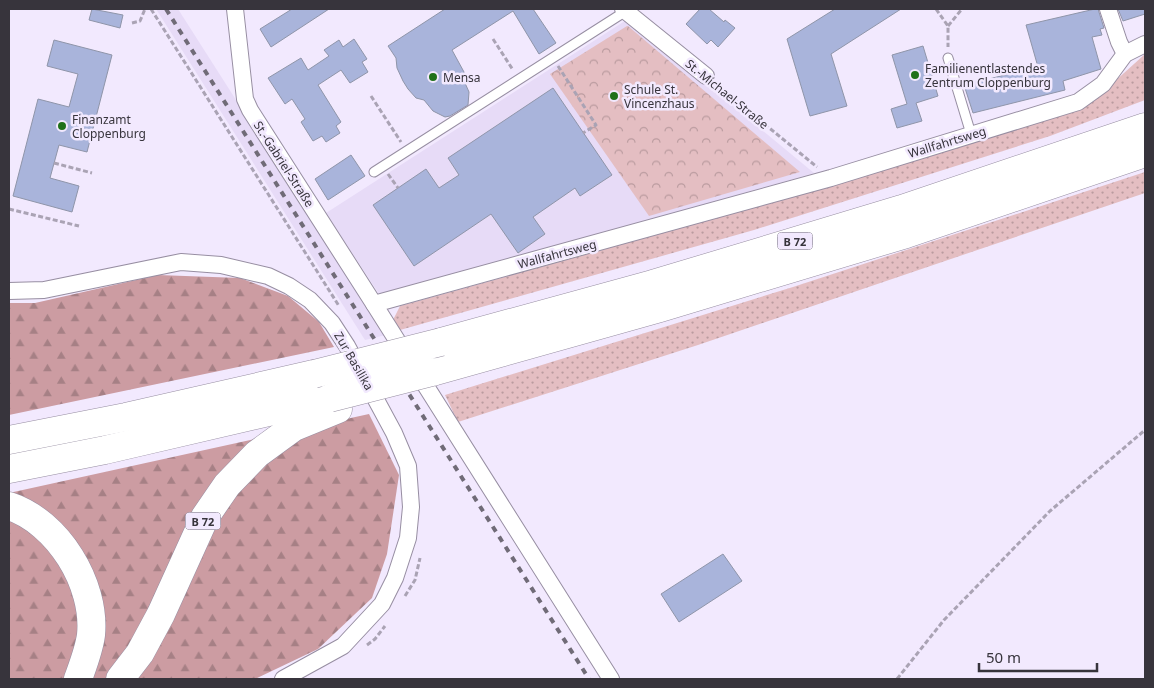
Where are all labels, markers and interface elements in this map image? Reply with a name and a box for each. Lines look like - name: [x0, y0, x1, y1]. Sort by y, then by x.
- street label: St.-Michael-Straße: [682, 55, 772, 133]
- place label: Familienentlastendes Zentrum Cloppenburg: [925, 60, 1051, 91]
- place label: Mensa: [443, 69, 481, 86]
- marker: Familienentlastendes Zentrum Cloppenburg: [909, 69, 921, 81]
- marker: Mensa: [427, 71, 439, 83]
- place label: Schule St. Vincenzhaus: [624, 81, 695, 112]
- marker: Schule St. Vincenzhaus: [608, 90, 620, 102]
- place label: Finanzamt Cloppenburg: [72, 111, 146, 142]
- street label: St.-Gabriel-Straße: [250, 118, 318, 210]
- marker: Finanzamt Cloppenburg: [56, 120, 68, 132]
- street label: Wallfahrtsweg: [906, 122, 988, 162]
- road number: B 72: [778, 232, 812, 250]
- street label: Wallfahrtsweg: [516, 235, 598, 273]
- street label: Zur Basilika: [330, 329, 378, 393]
- road number: B 72: [186, 512, 220, 530]
- scale bar: [979, 640, 1096, 672]
- text: 50 m: [986, 647, 1021, 667]

